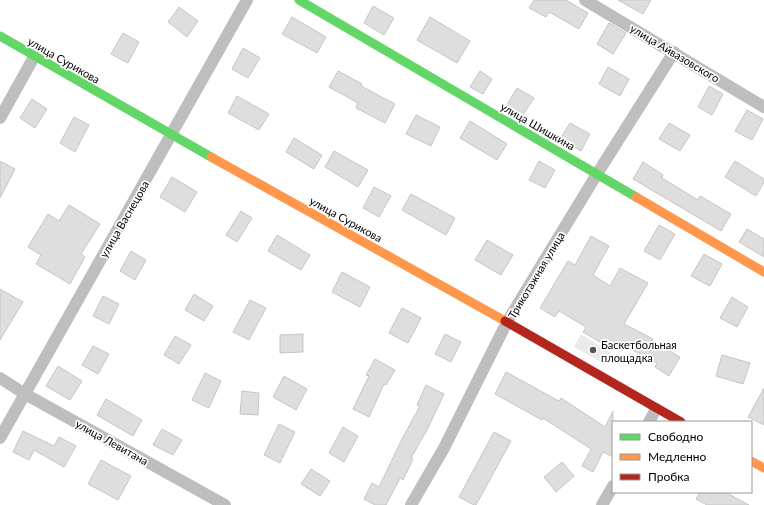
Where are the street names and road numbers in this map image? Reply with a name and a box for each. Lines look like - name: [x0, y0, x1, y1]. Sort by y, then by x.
- street label: улица Айвазовского: [628, 21, 722, 85]
- street label: улица Сурикова: [26, 34, 102, 86]
- street label: улица Шишкина: [499, 99, 577, 153]
- street label: улица Васнецова: [97, 178, 151, 260]
- street label: улица Сурикова: [308, 194, 384, 244]
- street label: Трикотажная улица: [505, 229, 567, 321]
- street label: улица Левитана: [73, 417, 151, 467]

